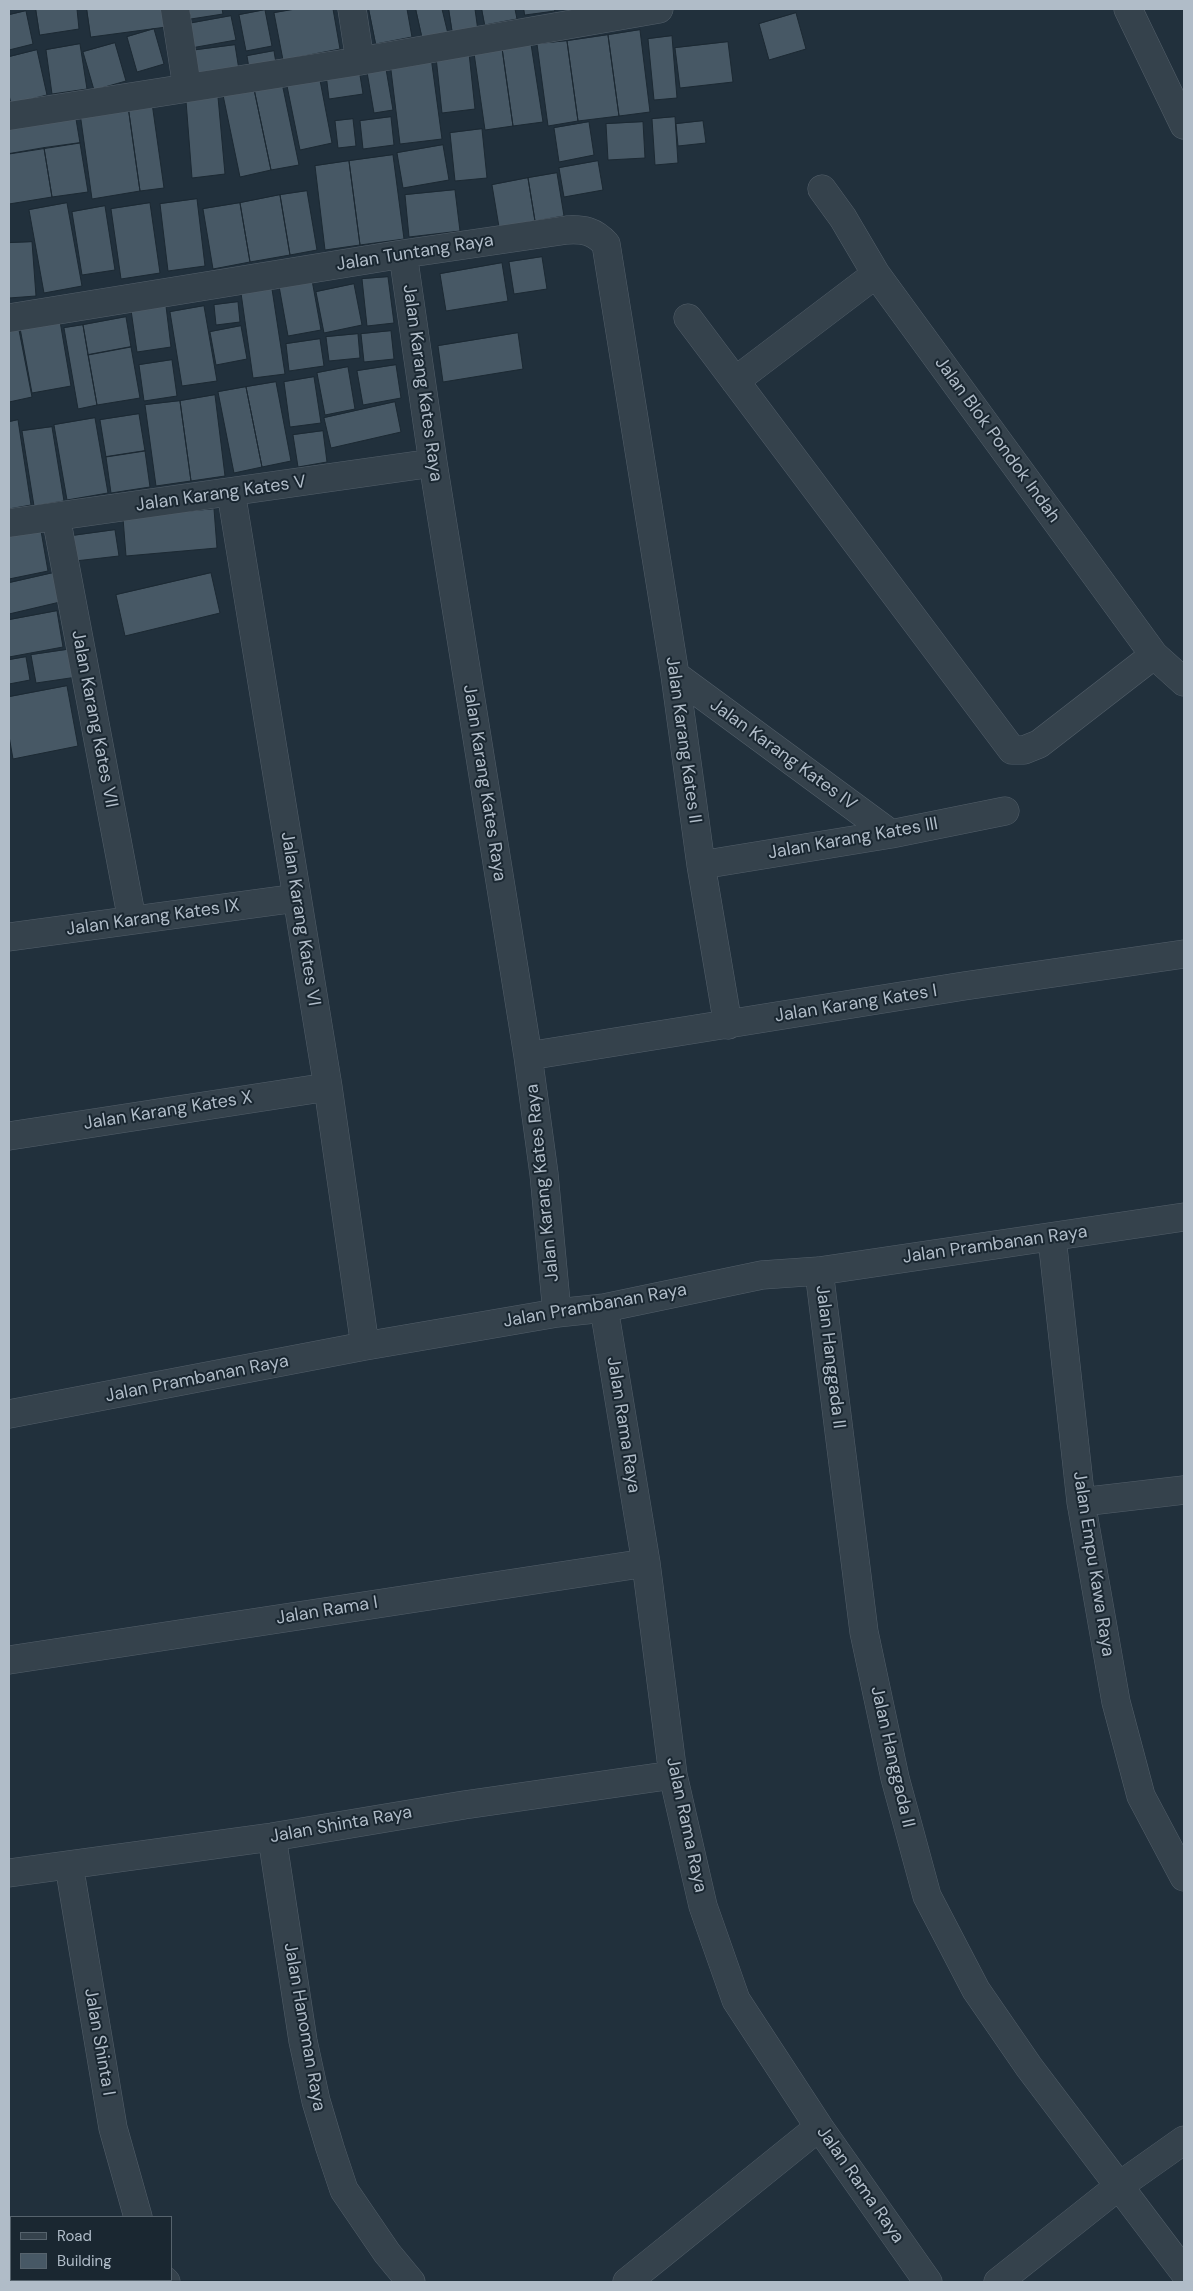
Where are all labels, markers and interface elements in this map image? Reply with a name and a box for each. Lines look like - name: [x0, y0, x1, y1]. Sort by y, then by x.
- street label: Jalan Tuntang Raya: [335, 230, 495, 276]
- street label: Jalan Karang Kates Raya: [397, 283, 447, 483]
- street label: Jalan Blok Pondok Indah: [930, 353, 1064, 527]
- street label: Jalan Karang Kates V: [134, 471, 308, 517]
- street label: Jalan Karang Kates VII: [66, 628, 122, 810]
- street label: Jalan Karang Kates II: [661, 655, 705, 825]
- street label: Jalan Karang Kates Raya: [458, 683, 510, 883]
- street label: Jalan Karang Kates IV: [705, 695, 861, 815]
- street label: Jalan Karang Kates III: [766, 813, 940, 865]
- street label: Jalan Karang Kates VI: [276, 830, 324, 1008]
- street label: Jalan Karang Kates IX: [65, 895, 241, 941]
- street label: Jalan Karang Kates I: [773, 981, 939, 1027]
- street label: Jalan Karang Kates Raya: [522, 1083, 564, 1283]
- street label: Jalan Karang Kates X: [82, 1087, 254, 1135]
- street label: Jalan Prambanan Raya: [901, 1221, 1089, 1269]
- street label: Jalan Prambanan Raya: [501, 1279, 689, 1333]
- street label: Jalan Hanggada II: [810, 1284, 850, 1430]
- street label: Jalan Prambanan Raya: [104, 1351, 290, 1407]
- street label: Jalan Rama Raya: [602, 1355, 644, 1495]
- street label: Jalan Empu Kawa Raya: [1068, 1470, 1118, 1658]
- street label: Jalan Rama I: [275, 1592, 379, 1630]
- street label: Jalan Hanggada II: [865, 1684, 919, 1830]
- street label: Jalan Rama Raya: [661, 1755, 711, 1895]
- street label: Jalan Shinta Raya: [268, 1802, 414, 1848]
- street label: Jalan Hanoman Raya: [279, 1941, 329, 2113]
- street label: Jalan Shinta I: [79, 1986, 119, 2098]
- street label: Jalan Rama Raya: [812, 2122, 908, 2248]
- legend: [10, 2216, 172, 2281]
- text: Road: [57, 2226, 92, 2246]
- text: Building: [57, 2251, 112, 2271]

